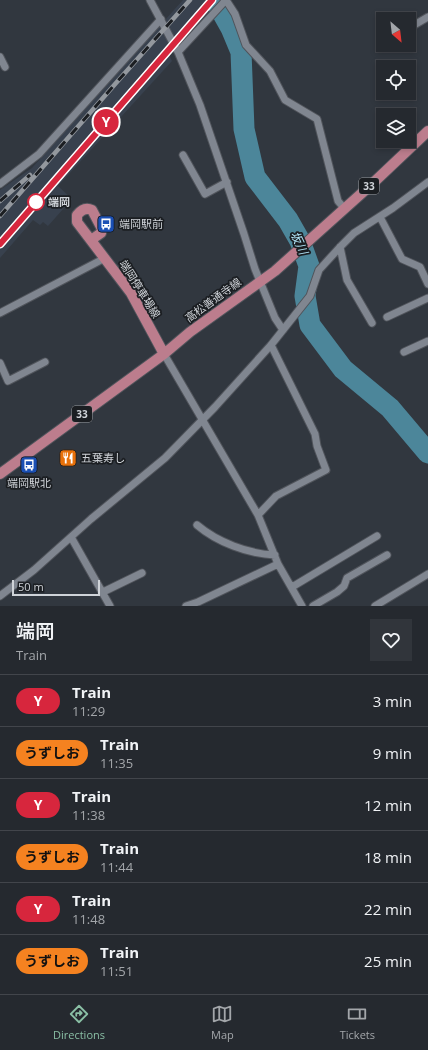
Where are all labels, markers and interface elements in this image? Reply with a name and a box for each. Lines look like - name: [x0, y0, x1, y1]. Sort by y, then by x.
- north arrow: [376, 12, 416, 52]
- map controls: [376, 12, 416, 148]
- button: locate: [376, 60, 416, 100]
- button: layers: [376, 108, 416, 148]
- line badge: Y: [93, 109, 119, 135]
- text: Y: [102, 112, 110, 131]
- road number: 33: [359, 178, 379, 194]
- marker: 端岡: [27, 193, 45, 211]
- place label: 端岡: [48, 194, 70, 209]
- bus stop icon: 端岡駅前: [96, 214, 116, 234]
- place label: 端岡駅前: [119, 216, 163, 231]
- water label: 坂川: [287, 228, 313, 259]
- street label: 端岡停車場線: [117, 257, 164, 321]
- street label: 高松善通寺線: [182, 274, 244, 325]
- road number: 33: [72, 406, 92, 422]
- restaurant icon: 五葉寿し: [58, 448, 78, 468]
- place label: 五葉寿し: [81, 450, 125, 465]
- bus stop icon: 端岡駅北: [19, 455, 39, 475]
- place label: 端岡駅北: [7, 475, 51, 490]
- scale bar: [12, 578, 100, 597]
- text: 50 m: [18, 579, 44, 594]
- text: 端岡: [16, 618, 54, 644]
- button: heart: [370, 619, 412, 661]
- text: Train: [16, 646, 47, 664]
- text: Train: [72, 682, 111, 702]
- text: Y: [34, 691, 42, 710]
- text: 3 min: [373, 691, 412, 711]
- text: 11:29: [72, 702, 105, 720]
- text: Train: [100, 734, 139, 754]
- text: うずしお: [24, 743, 80, 762]
- text: 9 min: [373, 743, 412, 763]
- text: 11:35: [100, 754, 133, 772]
- text: Train: [72, 786, 111, 806]
- text: Y: [34, 795, 42, 814]
- text: 12 min: [364, 795, 412, 815]
- text: 11:38: [72, 806, 105, 824]
- text: Train: [100, 838, 139, 858]
- text: うずしお: [24, 847, 80, 866]
- text: 18 min: [364, 847, 412, 867]
- text: 11:44: [100, 858, 133, 876]
- text: Train: [72, 890, 111, 910]
- text: Y: [34, 899, 42, 918]
- text: 22 min: [364, 899, 412, 919]
- text: 11:48: [72, 910, 105, 928]
- text: Train: [100, 942, 139, 962]
- text: うずしお: [24, 951, 80, 970]
- text: 25 min: [364, 951, 412, 971]
- text: 11:51: [100, 962, 133, 980]
- tab: Directions: [53, 1003, 105, 1042]
- tab: Map: [211, 1003, 234, 1042]
- tab: Tickets: [340, 1003, 375, 1042]

